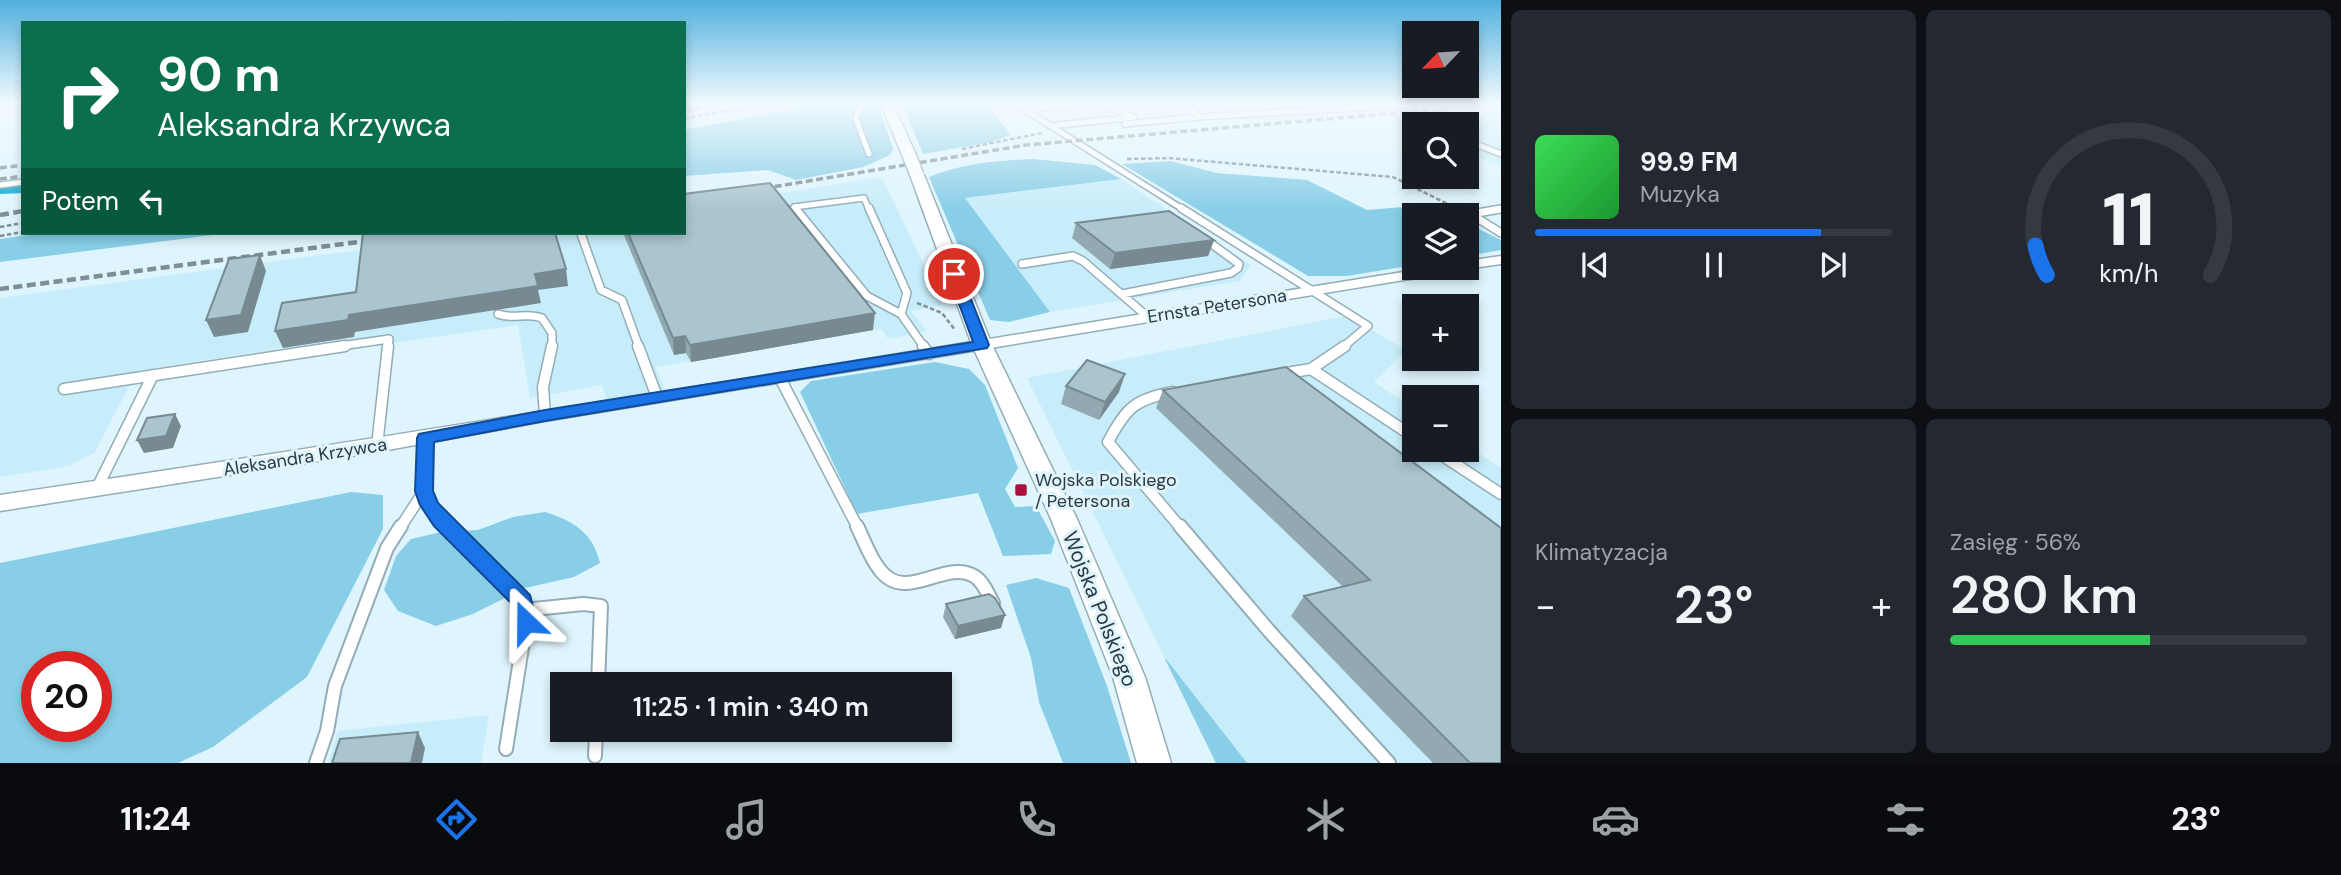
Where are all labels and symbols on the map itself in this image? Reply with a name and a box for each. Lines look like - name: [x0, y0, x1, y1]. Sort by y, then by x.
- north arrow: [1402, 21, 1479, 98]
- pin: [924, 244, 984, 304]
- street label: Ernsta Petersona: [1146, 283, 1288, 329]
- street label: Aleksandra Krzywca: [221, 432, 389, 482]
- place label: Wojska Polskiego / Petersona: [1035, 468, 1177, 513]
- marker: Wojska Polskiego / Petersona: [1013, 482, 1029, 498]
- street label: Wojska Polskiego: [1056, 527, 1144, 691]
- position arrow: [489, 585, 563, 659]
- speed limit sign: 20: [21, 651, 112, 742]

